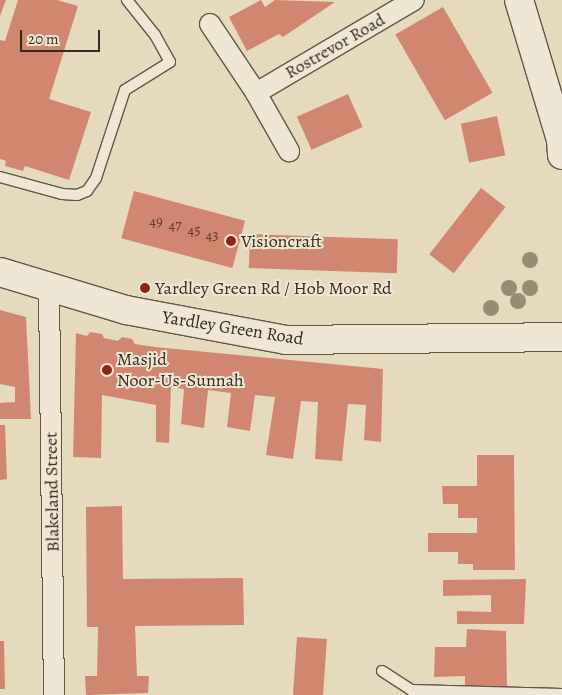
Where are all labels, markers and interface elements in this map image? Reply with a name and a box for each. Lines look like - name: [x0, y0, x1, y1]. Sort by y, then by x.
- street label: Rostrevor Road: [281, 9, 389, 83]
- scale bar: [22, 20, 102, 52]
- text: 20 m: [28, 29, 59, 49]
- house number: 49: [149, 213, 163, 231]
- house number: 47: [168, 217, 182, 235]
- house number: 45: [187, 222, 201, 240]
- house number: 43: [205, 227, 219, 245]
- place label: Visioncraft: [241, 230, 322, 252]
- marker: Visioncraft: [225, 235, 237, 247]
- place label: Yardley Green Rd / Hob Moor Rd: [155, 277, 392, 299]
- marker: Yardley Green Rd / Hob Moor Rd: [139, 282, 151, 294]
- street label: Yardley Green Road: [161, 306, 305, 350]
- place label: Masjid Noor-Us-Sunnah: [117, 349, 244, 392]
- marker: Masjid Noor-Us-Sunnah: [101, 364, 113, 376]
- street label: Blakeland Street: [40, 432, 64, 552]

